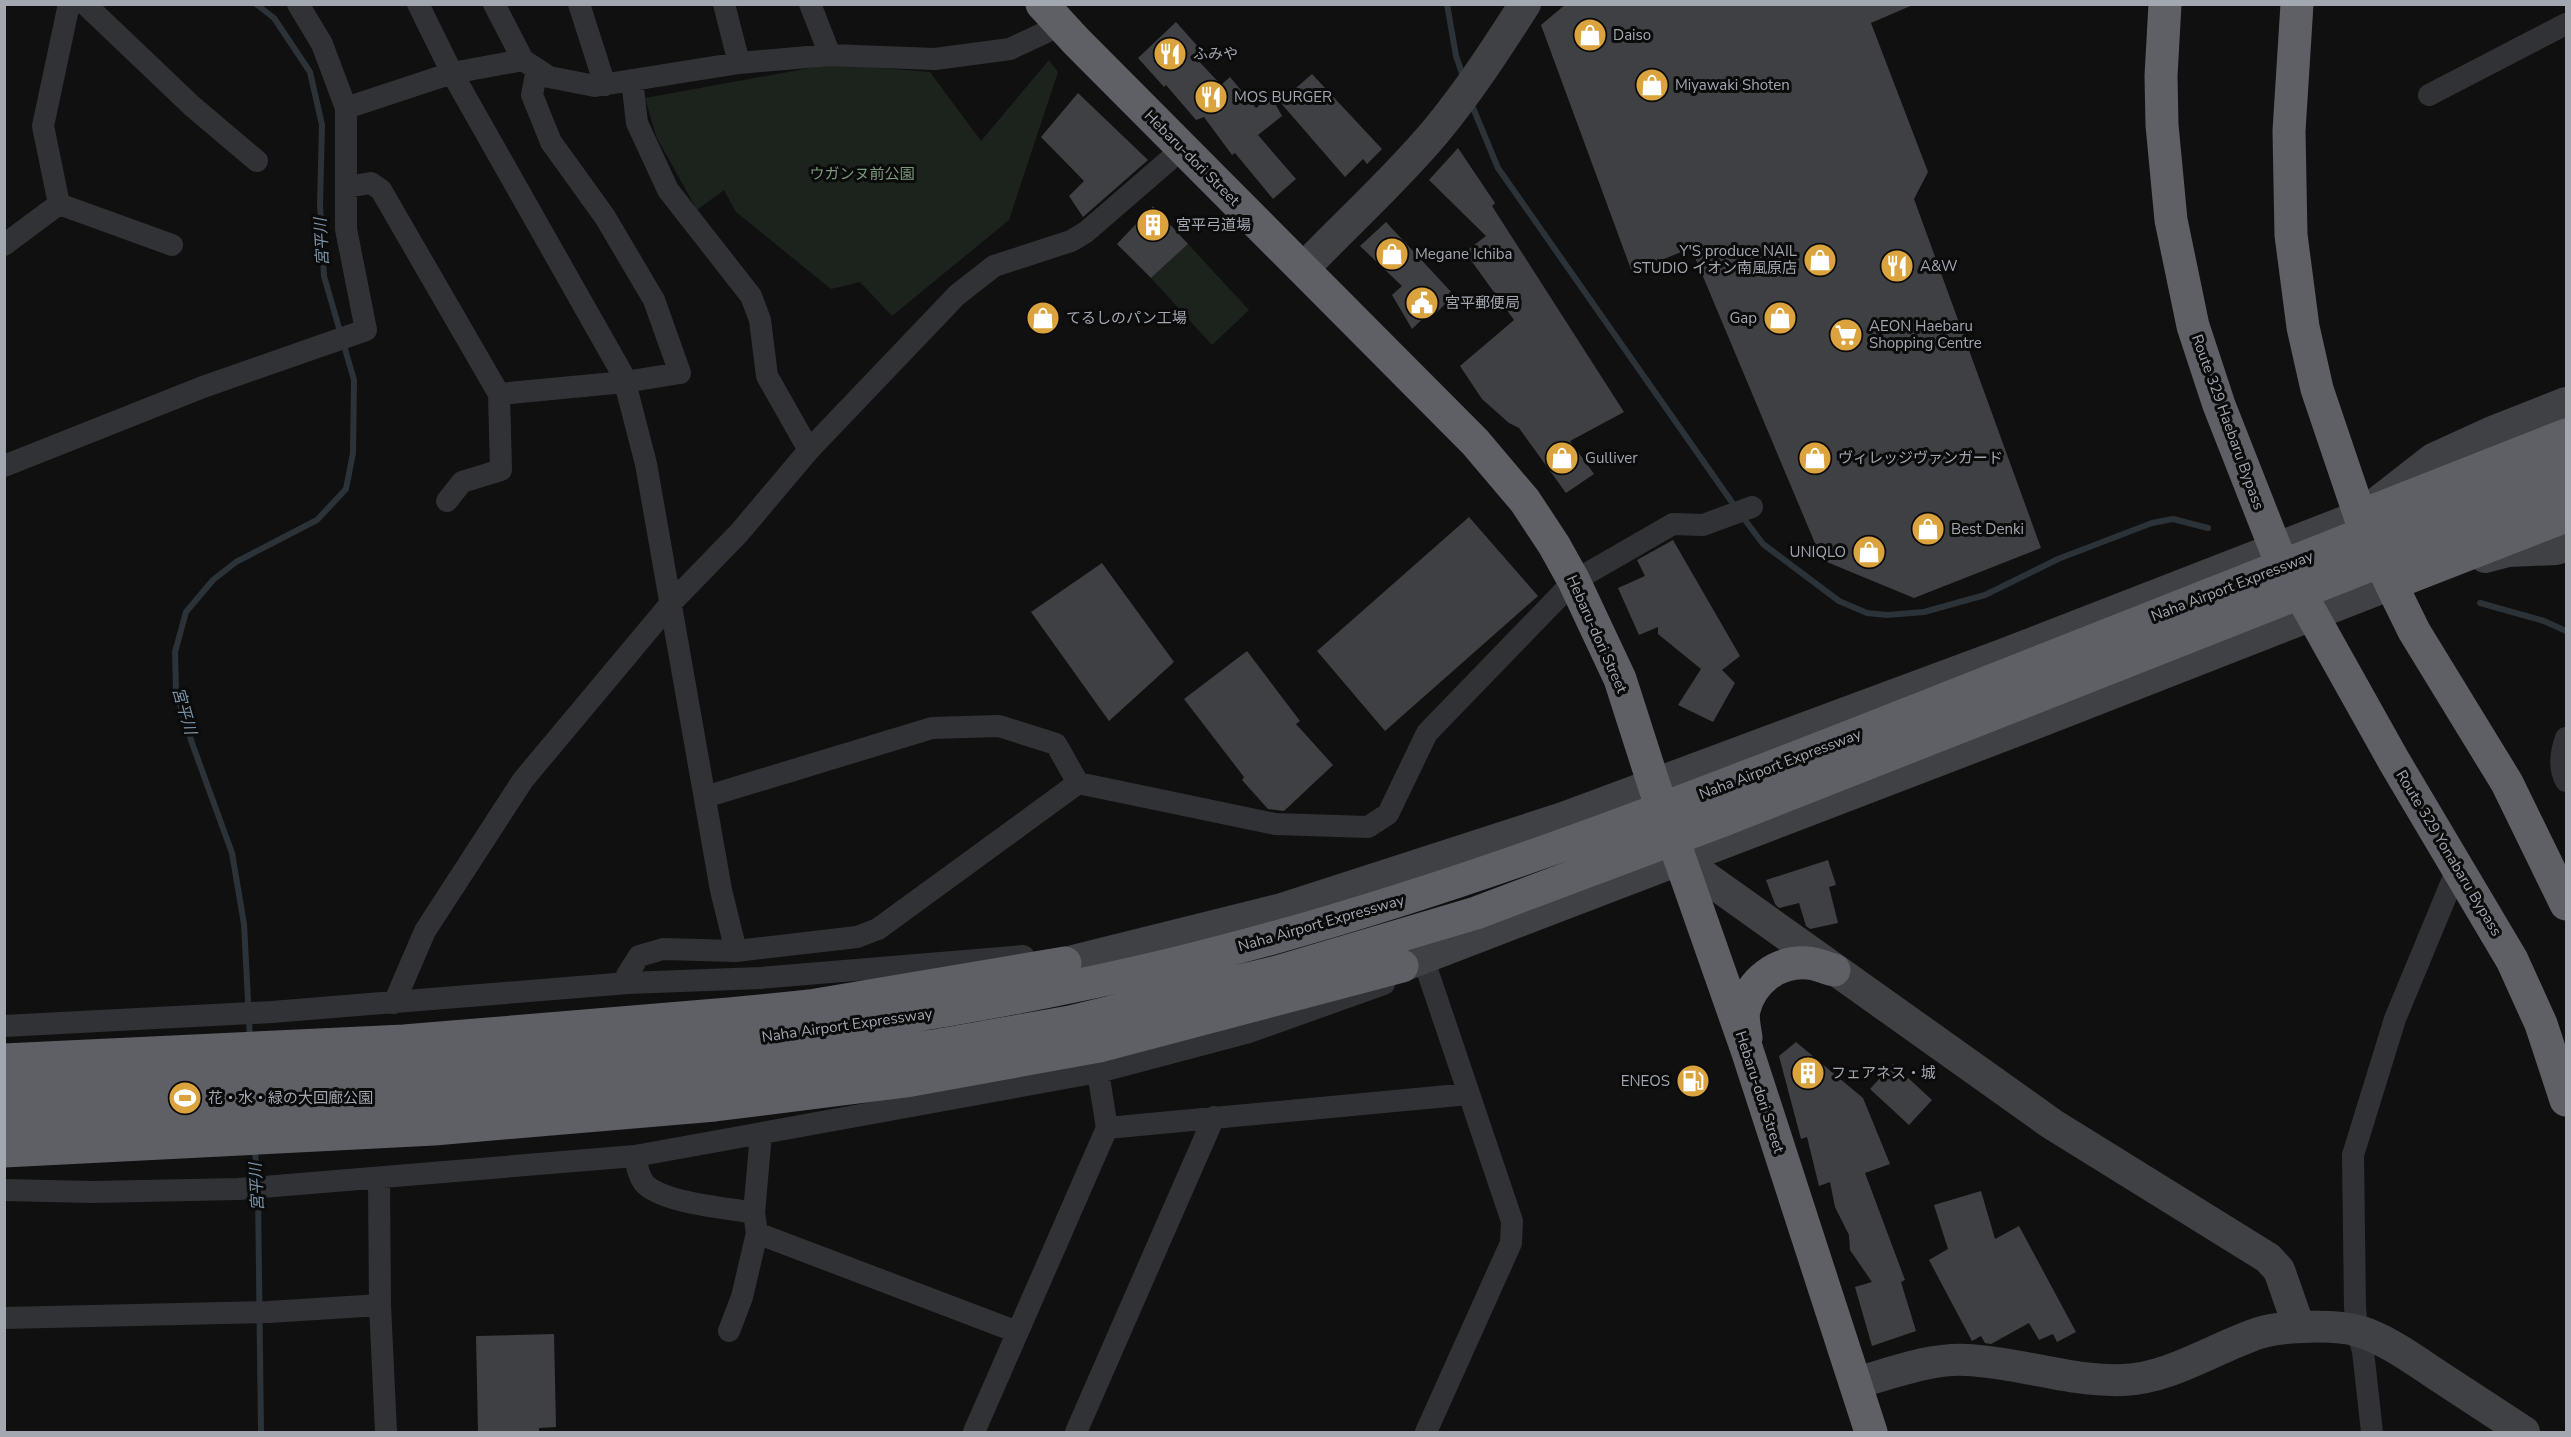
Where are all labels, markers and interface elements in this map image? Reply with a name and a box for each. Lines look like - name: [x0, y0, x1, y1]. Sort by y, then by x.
- shop icon: Daiso: [1572, 17, 1608, 53]
- place label: Daiso: [1613, 25, 1651, 45]
- restaurant icon: ふみや: [1152, 36, 1188, 72]
- place label: ふみや: [1193, 44, 1238, 64]
- shop icon: Miyawaki Shoten: [1634, 67, 1670, 103]
- place label: Miyawaki Shoten: [1675, 75, 1790, 95]
- restaurant icon: MOS BURGER: [1193, 79, 1229, 115]
- place label: MOS BURGER: [1234, 87, 1332, 107]
- street label: Hebaru-dori Street: [1140, 106, 1245, 211]
- park label: ウガンヌ前公園: [809, 164, 915, 184]
- building icon: 宮平弓道場: [1135, 207, 1171, 243]
- water label: 宮平川: [310, 215, 334, 267]
- place label: 宮平弓道場: [1176, 215, 1251, 235]
- shop icon: Megane Ichiba: [1374, 236, 1410, 272]
- place label: Y'S produce NAIL STUDIO イオン南風原店: [1633, 241, 1797, 278]
- shop icon: Y'S produce NAIL STUDIO イオン南風原店: [1802, 242, 1838, 278]
- place label: Megane Ichiba: [1415, 244, 1512, 264]
- restaurant icon: A&W: [1879, 248, 1915, 284]
- place label: A&W: [1920, 256, 1958, 276]
- public building icon: 宮平郵便局: [1404, 285, 1440, 321]
- place label: 宮平郵便局: [1445, 293, 1520, 313]
- shop icon: てるしのパン工場: [1025, 300, 1061, 336]
- shop icon: Gap: [1762, 300, 1798, 336]
- place label: てるしのパン工場: [1066, 308, 1187, 328]
- place label: Gap: [1729, 308, 1757, 328]
- place label: AEON Haebaru Shopping Centre: [1869, 316, 1982, 353]
- supermarket icon: AEON Haebaru Shopping Centre: [1828, 317, 1864, 353]
- street label: Route 329 Haebaru Bypass: [2187, 332, 2269, 512]
- shop icon: Gulliver: [1544, 440, 1580, 476]
- shop icon: ヴィレッジヴァンガード: [1797, 440, 1833, 476]
- place label: Gulliver: [1585, 448, 1638, 468]
- place label: ヴィレッジヴァンガード: [1838, 448, 2003, 468]
- shop icon: Best Denki: [1910, 511, 1946, 547]
- place label: Best Denki: [1951, 519, 2024, 539]
- shop icon: UNIQLO: [1851, 534, 1887, 570]
- place label: UNIQLO: [1790, 542, 1846, 562]
- street label: Naha Airport Expressway: [2148, 546, 2316, 626]
- street label: Hebaru-dori Street: [1562, 572, 1632, 697]
- water label: 宮平川: [167, 685, 202, 739]
- street label: Naha Airport Expressway: [1696, 724, 1864, 804]
- street label: Route 329 Yonabaru Bypass: [2391, 766, 2507, 940]
- street label: Naha Airport Expressway: [1236, 890, 1407, 956]
- street label: Naha Airport Expressway: [760, 1003, 934, 1047]
- street label: Hebaru-dori Street: [1731, 1028, 1789, 1156]
- building icon: フェアネス・城: [1790, 1055, 1826, 1091]
- fuel station icon: ENEOS: [1675, 1063, 1711, 1099]
- place label: フェアネス・城: [1831, 1063, 1936, 1083]
- place label: ENEOS: [1621, 1071, 1670, 1091]
- sports icon: 花・水・緑の大回廊公園: [167, 1080, 203, 1116]
- place label: 花・水・緑の大回廊公園: [208, 1088, 373, 1108]
- water label: 宮平川: [245, 1160, 269, 1212]

